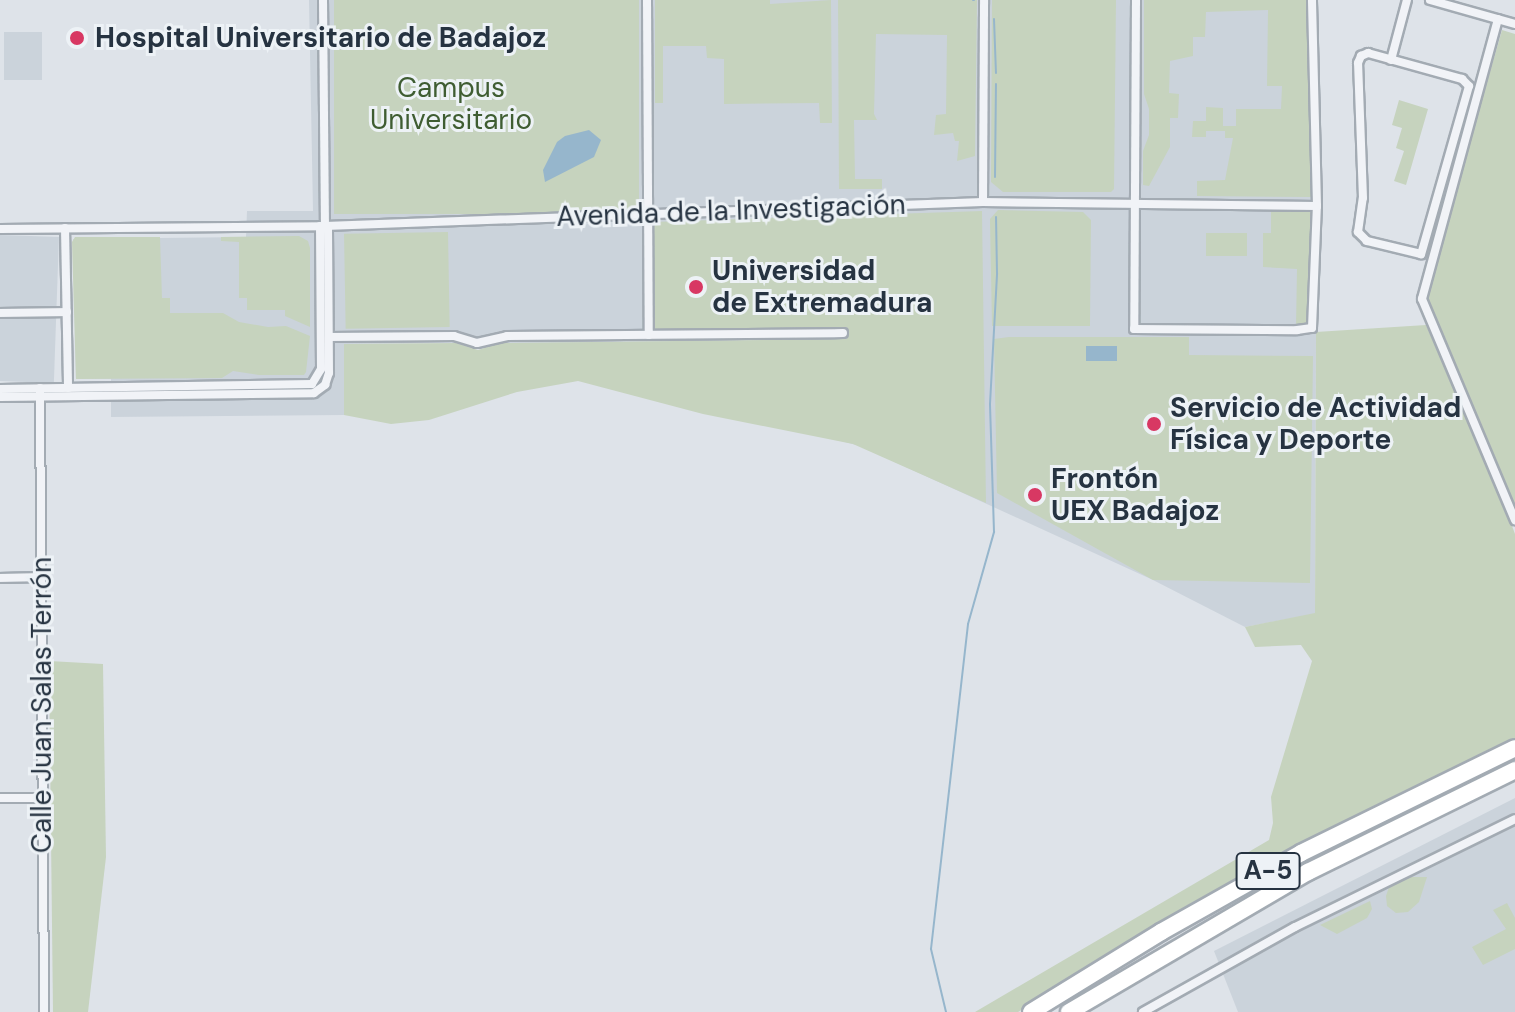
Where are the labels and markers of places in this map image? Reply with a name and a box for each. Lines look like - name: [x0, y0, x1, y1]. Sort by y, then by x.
- place label: Hospital Universitario de Badajoz: [95, 21, 546, 55]
- marker: Hospital Universitario de Badajoz: [66, 27, 88, 49]
- place label: Universidad de Extremadura: [712, 254, 933, 320]
- marker: Universidad de Extremadura: [687, 278, 705, 296]
- place label: Servicio de Actividad Física y Deporte: [1170, 391, 1461, 457]
- marker: Servicio de Actividad Física y Deporte: [1145, 415, 1163, 433]
- place label: Frontón UEX Badajoz: [1051, 462, 1219, 528]
- marker: Frontón UEX Badajoz: [1026, 486, 1044, 504]

